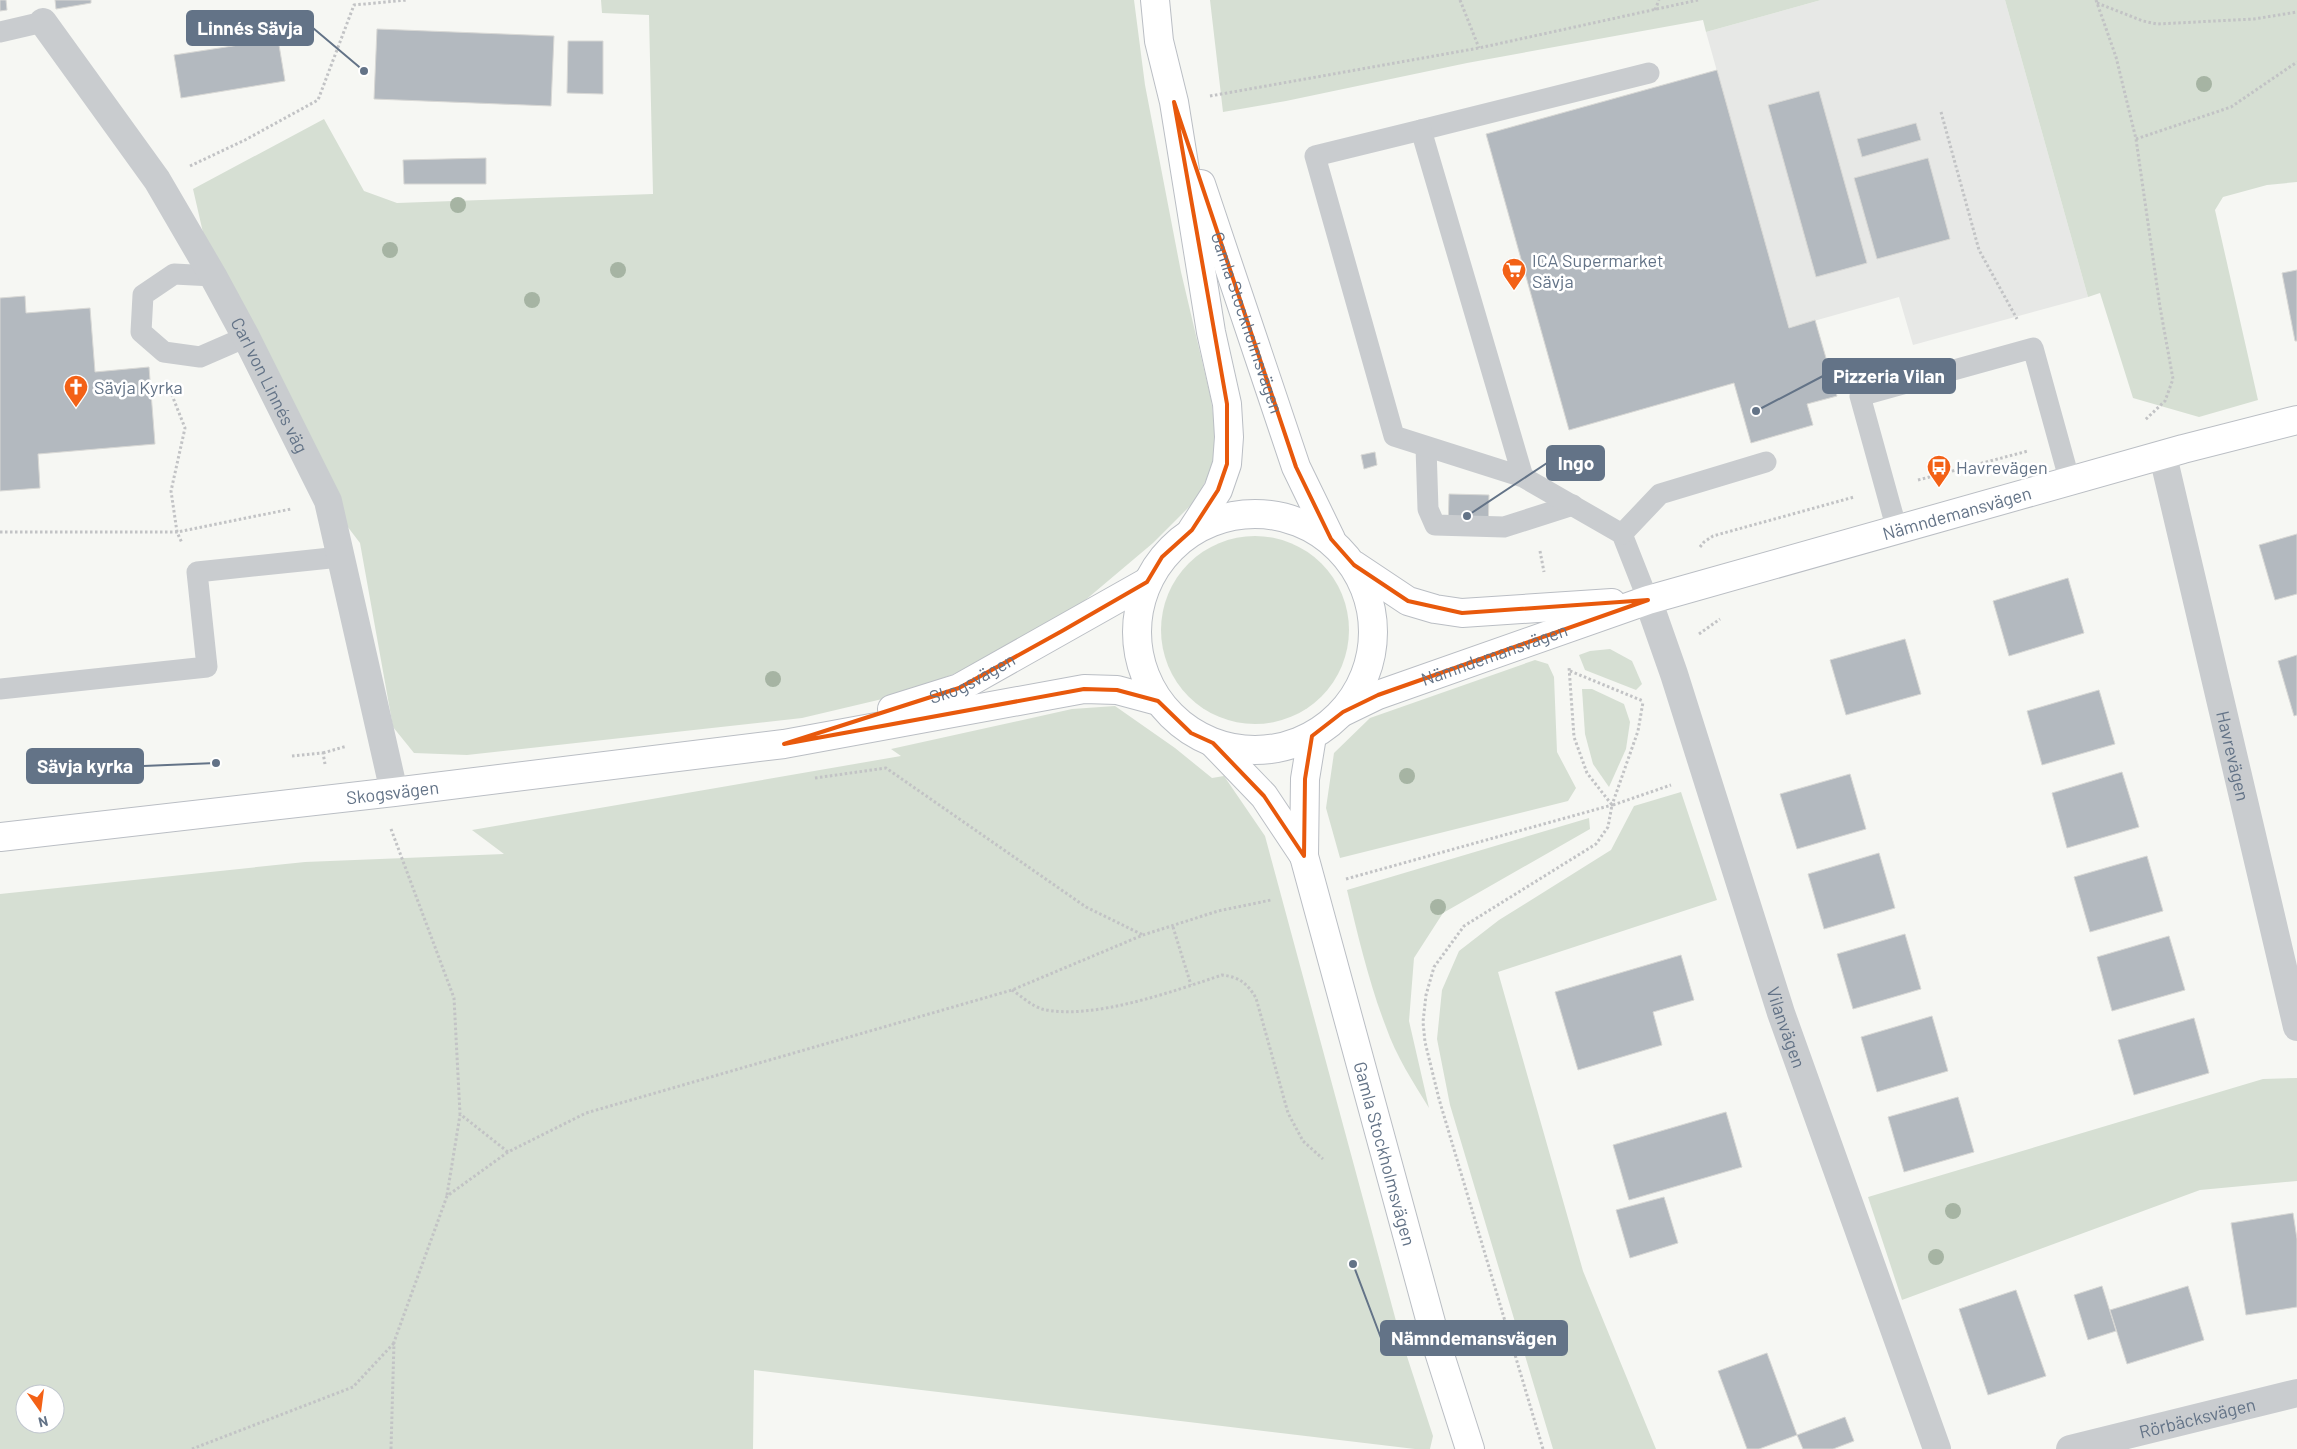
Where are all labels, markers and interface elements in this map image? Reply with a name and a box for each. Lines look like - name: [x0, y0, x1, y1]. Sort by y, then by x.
- callout: Linnés Sävja: [187, 11, 313, 45]
- text: Linnés Sävja: [197, 16, 303, 39]
- street label: Gamla Stockholmsvägen: [1207, 229, 1288, 416]
- place label: ICA Supermarket Sävja: [1532, 249, 1664, 292]
- supermarket icon: ICA Supermarket Sävja: [1501, 257, 1527, 291]
- street label: Carl von Linnés väg: [226, 314, 313, 456]
- callout: Pizzeria Vilan: [1823, 359, 1955, 393]
- text: Pizzeria Vilan: [1833, 364, 1945, 387]
- church icon: Sävja Kyrka: [63, 374, 89, 408]
- place label: Sävja Kyrka: [94, 376, 183, 398]
- callout: Ingo: [1547, 446, 1604, 480]
- text: Ingo: [1558, 451, 1594, 474]
- bus stop icon: Havrevägen: [1926, 454, 1952, 488]
- place label: Havrevägen: [1956, 456, 2048, 478]
- street label: Nämndemansvägen: [1880, 481, 2034, 544]
- street label: Nämndemansvägen: [1418, 618, 1570, 690]
- street label: Skogsvägen: [926, 648, 1019, 708]
- street label: Havrevägen: [2212, 709, 2255, 803]
- callout: Sävja kyrka: [27, 749, 143, 783]
- text: Sävja kyrka: [37, 754, 133, 777]
- street label: Skogsvägen: [345, 776, 440, 808]
- street label: Vilanvägen: [1762, 984, 1811, 1071]
- street label: Gamla Stockholmsvägen: [1349, 1059, 1421, 1248]
- callout: Nämndemansvägen: [1381, 1321, 1567, 1355]
- text: Nämndemansvägen: [1391, 1326, 1557, 1349]
- north arrow: [15, 1384, 65, 1434]
- street label: Rörbäcksvägen: [2137, 1393, 2258, 1443]
- text: N: [37, 1413, 50, 1431]

